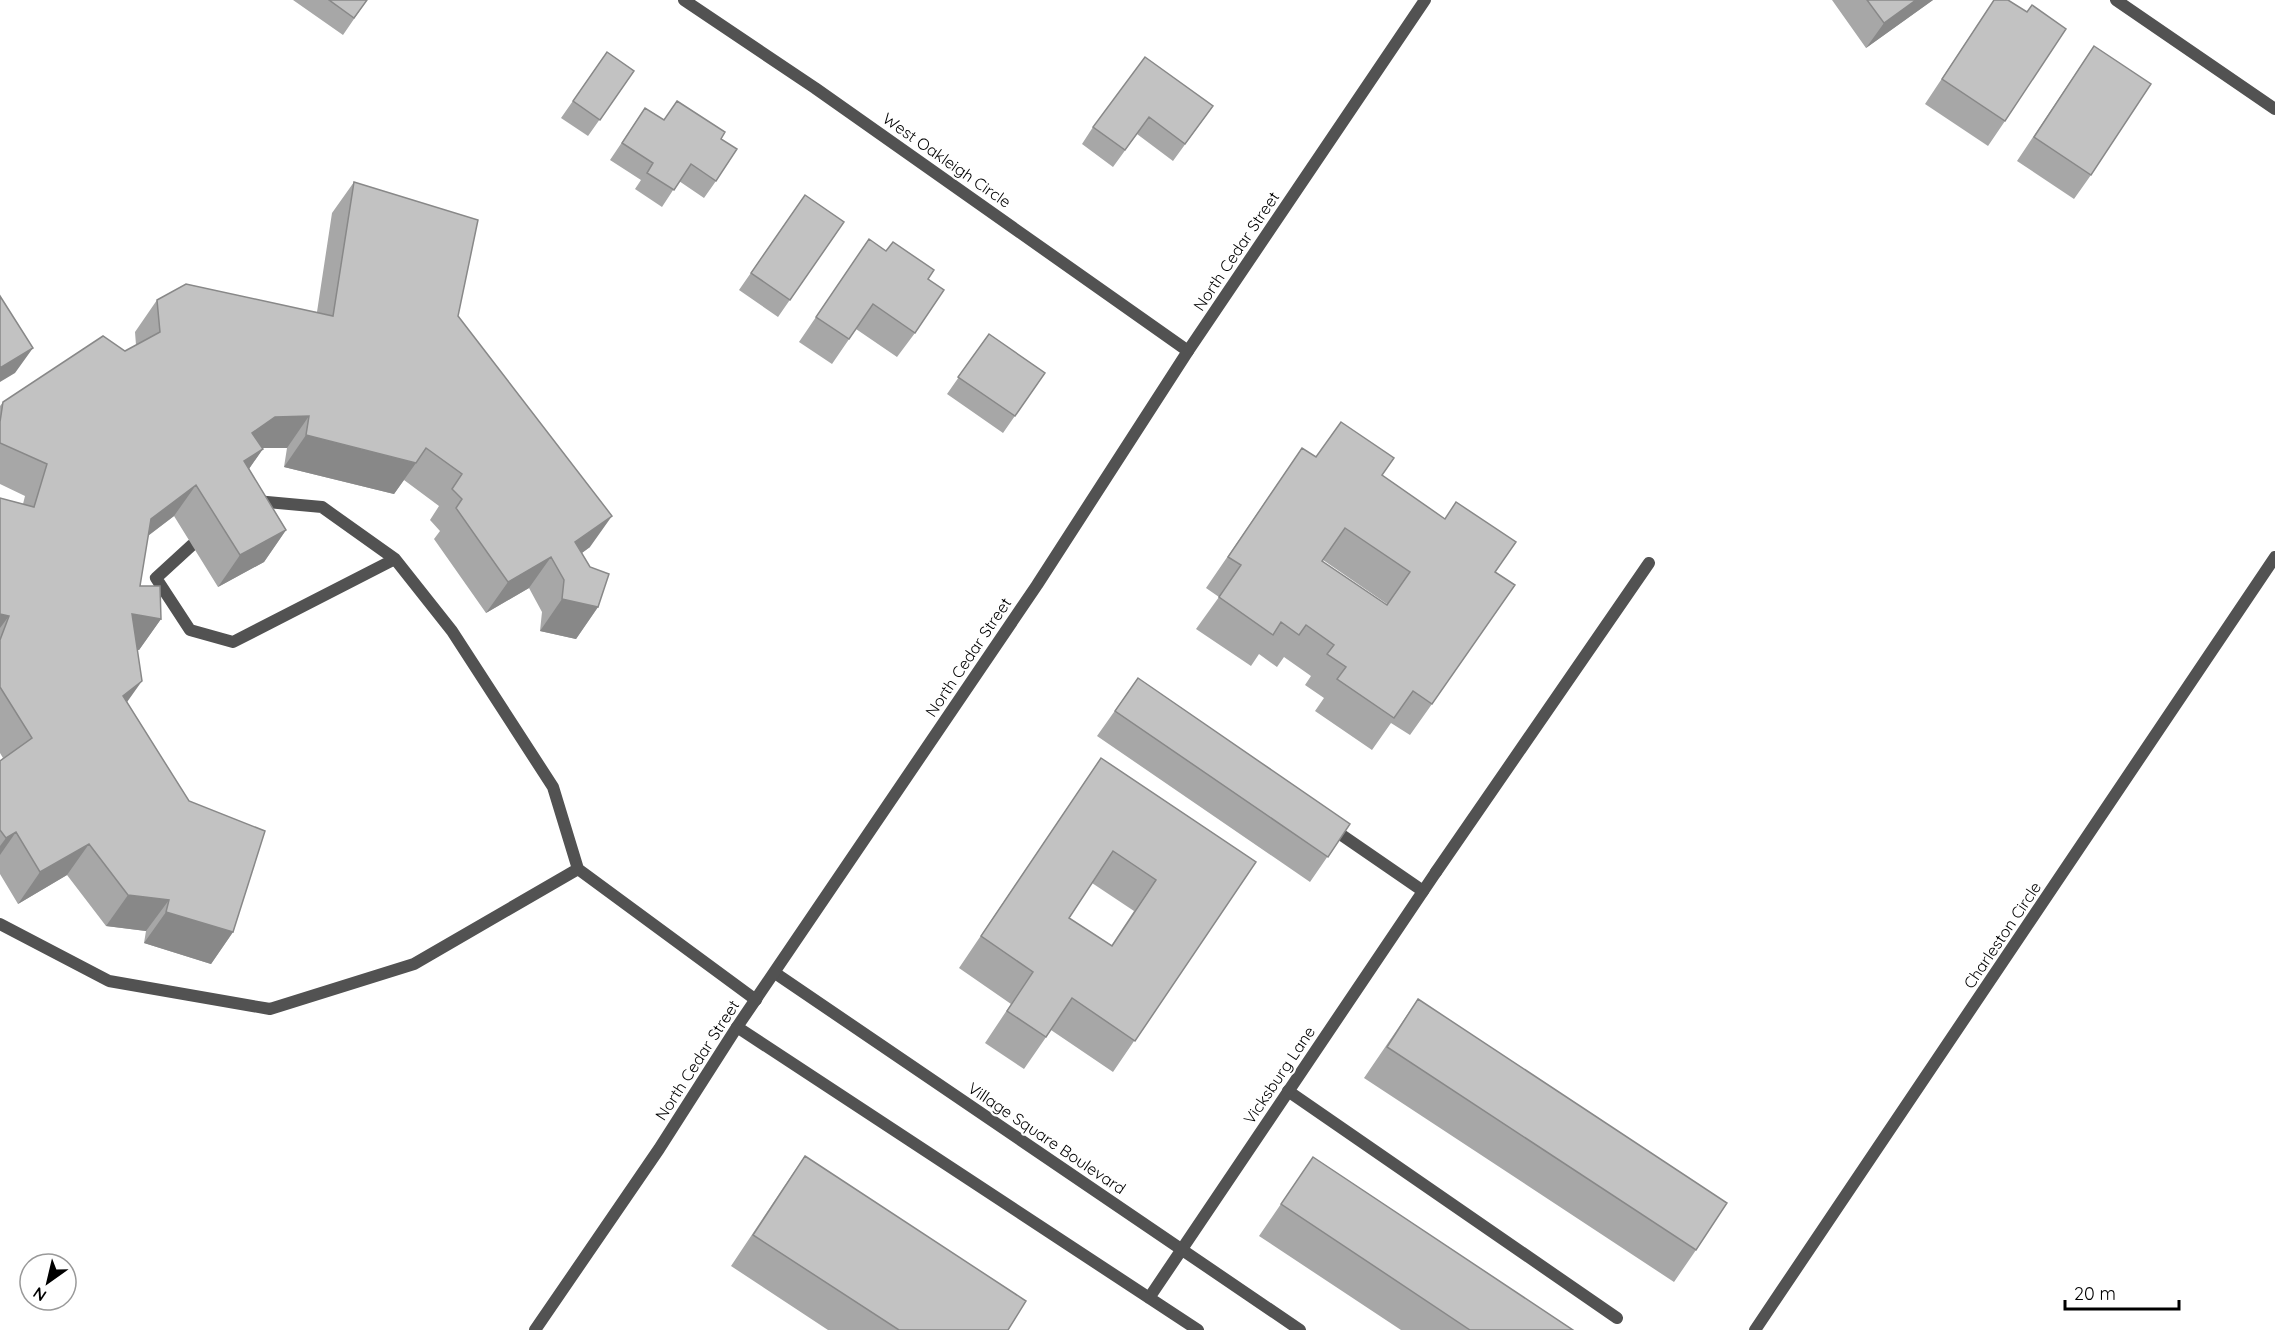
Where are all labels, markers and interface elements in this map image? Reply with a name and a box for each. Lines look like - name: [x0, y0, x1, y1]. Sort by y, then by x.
- street label: West Oakleigh Circle: [879, 108, 1015, 212]
- street label: North Cedar Street: [1189, 188, 1283, 314]
- street label: North Cedar Street: [921, 594, 1015, 720]
- street label: Charleston Circle: [1959, 878, 2045, 992]
- street label: North Cedar Street: [651, 996, 743, 1124]
- street label: Vicksburg Lane: [1239, 1022, 1319, 1128]
- street label: Village Square Boulevard: [964, 1078, 1130, 1198]
- north arrow: [18, 1252, 78, 1312]
- scale bar: [2065, 1273, 2179, 1311]
- text: 20 m: [2074, 1282, 2116, 1305]
- text: N: [29, 1283, 50, 1306]

